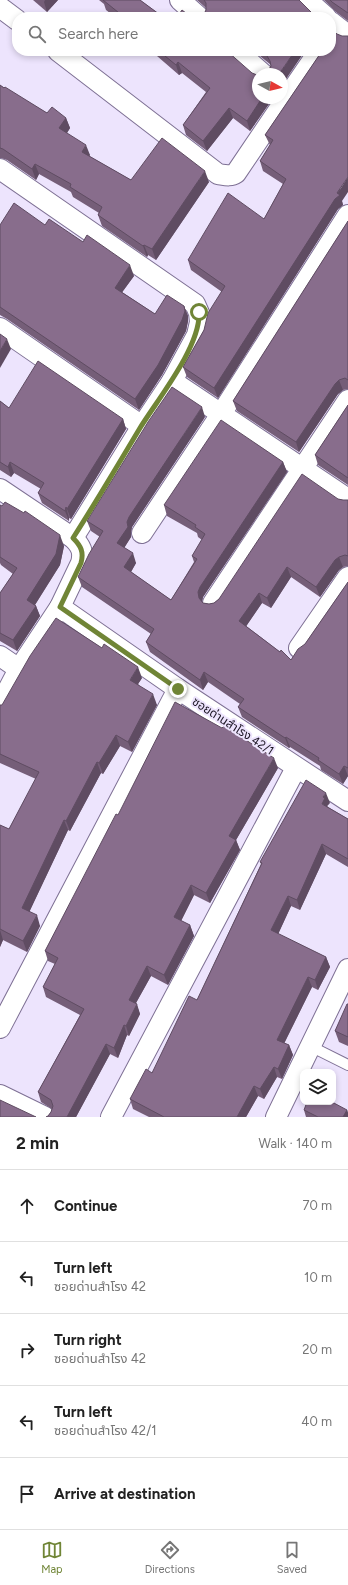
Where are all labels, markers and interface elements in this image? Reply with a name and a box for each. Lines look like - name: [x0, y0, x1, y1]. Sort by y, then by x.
- search box: [12, 12, 336, 56]
- icon: search: [26, 23, 48, 45]
- text: Search here: [58, 25, 138, 43]
- north arrow: [252, 68, 288, 104]
- route start: [190, 303, 208, 321]
- route end: [169, 680, 187, 698]
- street label: ซอยด่านสำโรง 42/1: [189, 694, 277, 758]
- map controls: [300, 1069, 336, 1105]
- button: layers: [300, 1069, 336, 1105]
- text: 2 min: [16, 1133, 59, 1153]
- text: Walk · 140 m: [258, 1136, 332, 1151]
- icon: ahead: [16, 1195, 38, 1217]
- text: Continue: [54, 1197, 117, 1215]
- text: 70 m: [302, 1198, 332, 1213]
- text: Turn left: [54, 1259, 112, 1277]
- icon: left: [16, 1267, 38, 1289]
- text: 10 m: [304, 1270, 332, 1285]
- text: ซอยด่านสำโรง 42: [54, 1279, 146, 1294]
- text: Turn right: [54, 1331, 122, 1349]
- icon: right: [16, 1339, 38, 1361]
- text: 20 m: [302, 1342, 332, 1357]
- text: ซอยด่านสำโรง 42: [54, 1351, 146, 1366]
- text: Turn left: [54, 1403, 112, 1421]
- icon: left: [16, 1411, 38, 1433]
- text: 40 m: [301, 1414, 332, 1429]
- text: ซอยด่านสำโรง 42/1: [54, 1423, 157, 1438]
- icon: arrive: [16, 1483, 38, 1505]
- text: Arrive at destination: [54, 1485, 195, 1503]
- tab: Map: [41, 1539, 63, 1576]
- tab: Directions: [145, 1539, 195, 1576]
- tab: Saved: [277, 1539, 307, 1576]

